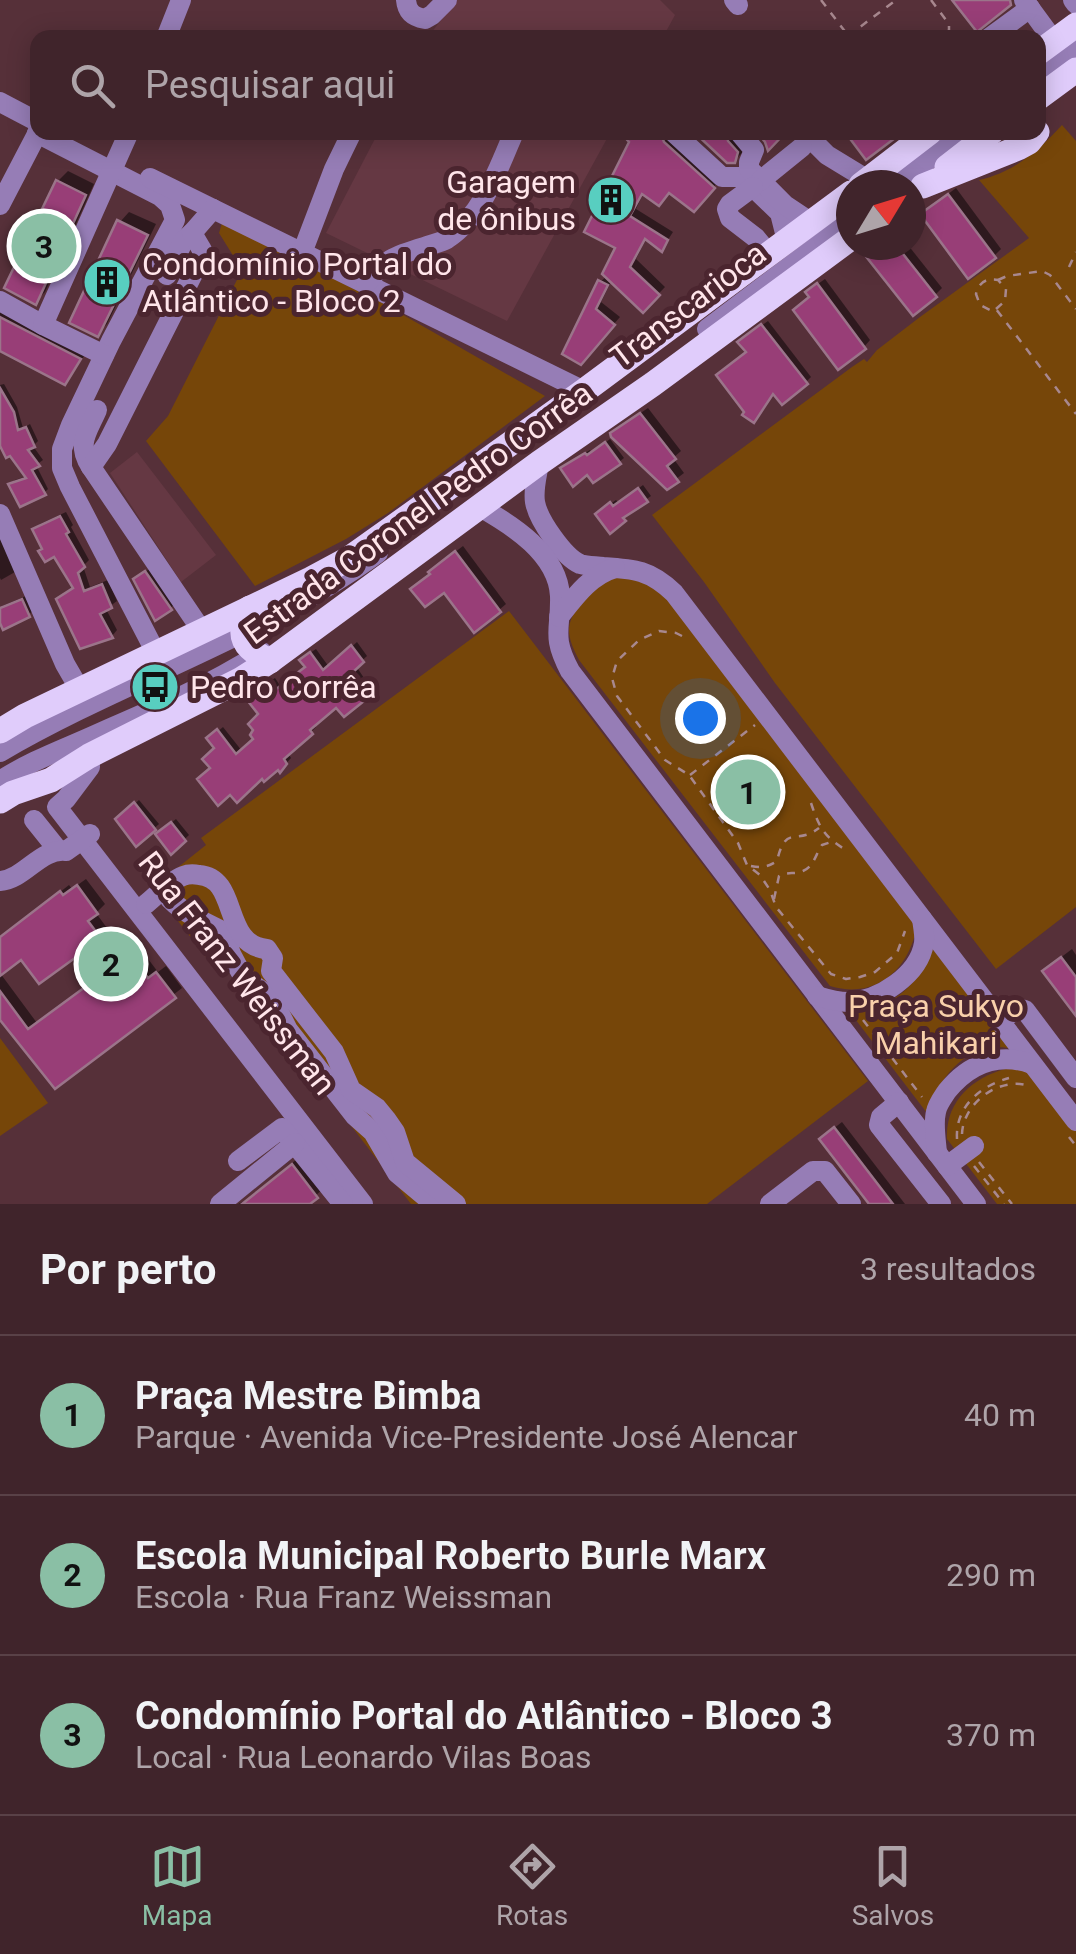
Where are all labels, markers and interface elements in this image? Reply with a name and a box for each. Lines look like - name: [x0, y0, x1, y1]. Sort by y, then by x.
- search box: [30, 30, 1046, 140]
- icon: search: [65, 58, 120, 113]
- text: Pesquisar aqui: [145, 63, 395, 107]
- place label: Garagem de ônibus: [437, 163, 576, 238]
- north arrow: [836, 170, 926, 260]
- building icon: Garagem de ônibus: [585, 174, 637, 226]
- pin: 3: [12, 208, 76, 284]
- street label: Transcarioca: [603, 234, 773, 376]
- place label: Condomínio Portal do Atlântico - Bloco 2: [142, 245, 452, 320]
- building icon: Condomínio Portal do Atlântico - Bloco 2: [81, 256, 133, 308]
- street label: Estrada Coronel Pedro Corrêa: [237, 374, 599, 652]
- bus stop icon: Pedro Corrêa: [129, 661, 181, 713]
- place label: Pedro Corrêa: [190, 668, 377, 706]
- your location: [675, 693, 726, 744]
- pin: 1: [716, 754, 780, 830]
- street label: Rua Franz Weissman: [130, 844, 344, 1102]
- pin: 2: [78, 926, 144, 1002]
- park label: Praça Sukyo Mahikari: [848, 987, 1024, 1062]
- text: Por perto: [40, 1245, 216, 1294]
- text: 3 resultados: [860, 1250, 1036, 1288]
- text: Praça Mestre Bimba: [135, 1374, 481, 1418]
- text: 1: [63, 1396, 82, 1434]
- text: 40 m: [964, 1396, 1036, 1434]
- text: Parque · Avenida Vice-Presidente José Alencar: [135, 1418, 798, 1456]
- text: Escola Municipal Roberto Burle Marx: [135, 1534, 766, 1578]
- text: 2: [63, 1556, 82, 1594]
- text: 290 m: [946, 1556, 1036, 1594]
- text: Escola · Rua Franz Weissman: [135, 1578, 552, 1616]
- text: Condomínio Portal do Atlântico - Bloco 3: [135, 1694, 833, 1738]
- text: 3: [63, 1716, 82, 1754]
- text: 370 m: [946, 1716, 1036, 1754]
- text: Local · Rua Leonardo Vilas Boas: [135, 1738, 592, 1776]
- tab: Mapa: [142, 1839, 212, 1932]
- tab: Rotas: [496, 1839, 568, 1932]
- tab: Salvos: [852, 1839, 934, 1932]

